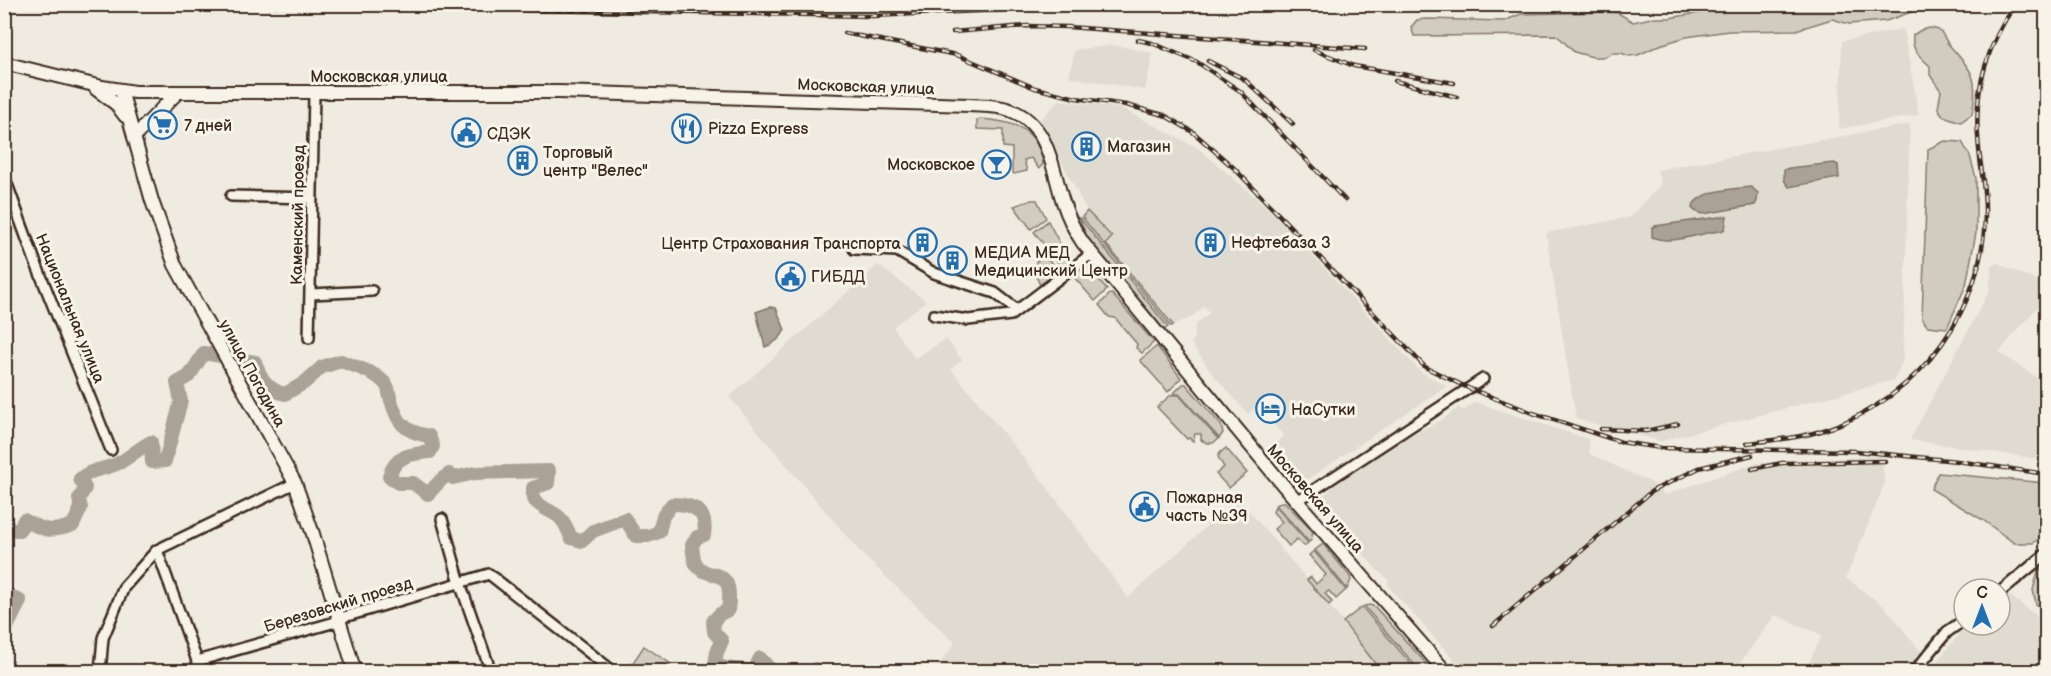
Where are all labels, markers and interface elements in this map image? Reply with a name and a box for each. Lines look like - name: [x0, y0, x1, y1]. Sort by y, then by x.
- street label: Московская улица: [310, 68, 448, 87]
- street label: Московская улица: [797, 76, 936, 99]
- supermarket icon: 7 дней: [147, 109, 179, 141]
- restaurant icon: Pizza Express: [671, 112, 703, 144]
- place label: 7 дней: [184, 117, 232, 136]
- public building icon: СДЭК: [450, 117, 482, 149]
- place label: Pizza Express: [708, 120, 808, 139]
- place label: СДЭК: [487, 125, 531, 144]
- building icon: Магазин: [1070, 130, 1102, 162]
- place label: Магазин: [1107, 138, 1171, 157]
- place label: Торговый центр "Велес": [543, 144, 648, 181]
- street label: Каменский проезд: [288, 145, 309, 285]
- building icon: Торговый центр "Велес": [506, 145, 538, 177]
- bar icon: Московское: [980, 148, 1012, 180]
- place label: Московское: [887, 156, 975, 175]
- building icon: Нефтебаза 3: [1194, 226, 1226, 258]
- building icon: Центр Страхования Транспорта: [906, 227, 938, 259]
- street label: Национальная улица: [31, 231, 109, 387]
- place label: Нефтебаза 3: [1231, 234, 1331, 253]
- place label: Центр Страхования Транспорта: [661, 235, 902, 254]
- place label: МЕДИА МЕД Медицинский Центр: [974, 244, 1128, 281]
- building icon: МЕДИА МЕД Медицинский Центр: [937, 245, 969, 277]
- public building icon: ГИБДД: [774, 260, 806, 292]
- place label: ГИБДД: [811, 268, 865, 287]
- street label: улица Погодина: [214, 317, 289, 431]
- hotel icon: НаСутки: [1254, 393, 1286, 425]
- place label: НаСутки: [1291, 401, 1355, 420]
- street label: Московская улица: [1263, 441, 1368, 558]
- place label: Пожарная часть №39: [1166, 489, 1248, 526]
- public building icon: Пожарная часть №39: [1129, 490, 1161, 522]
- street label: Березовский проезд: [262, 574, 415, 637]
- north arrow: [1952, 577, 2012, 637]
- text: С: [1976, 584, 1988, 603]

